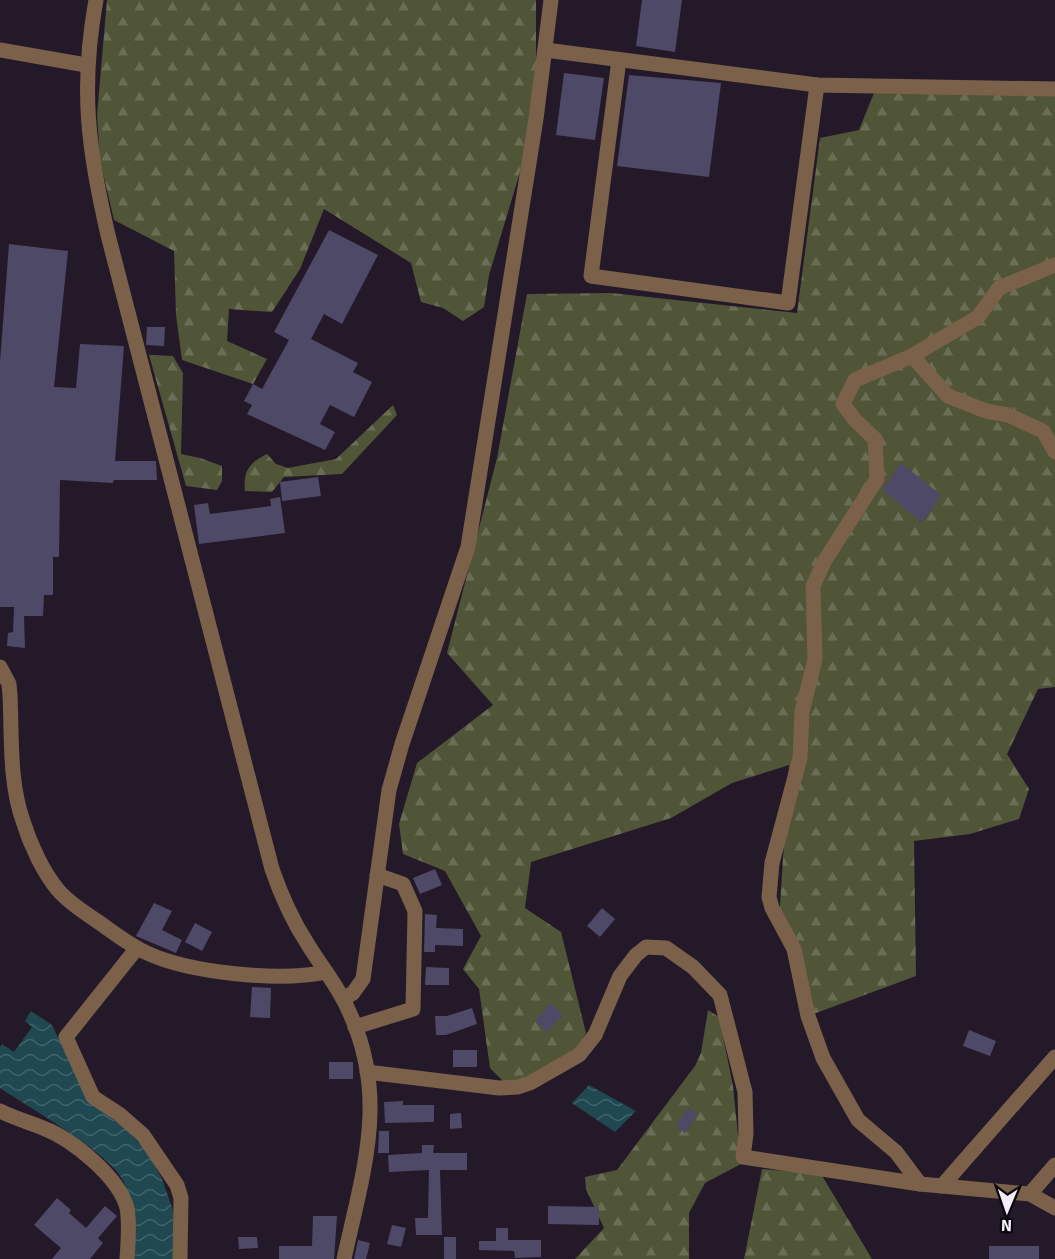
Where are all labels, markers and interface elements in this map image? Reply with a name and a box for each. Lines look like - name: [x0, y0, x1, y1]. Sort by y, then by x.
- north arrow: [977, 1181, 1037, 1241]
- text: N: [1001, 1215, 1012, 1235]

